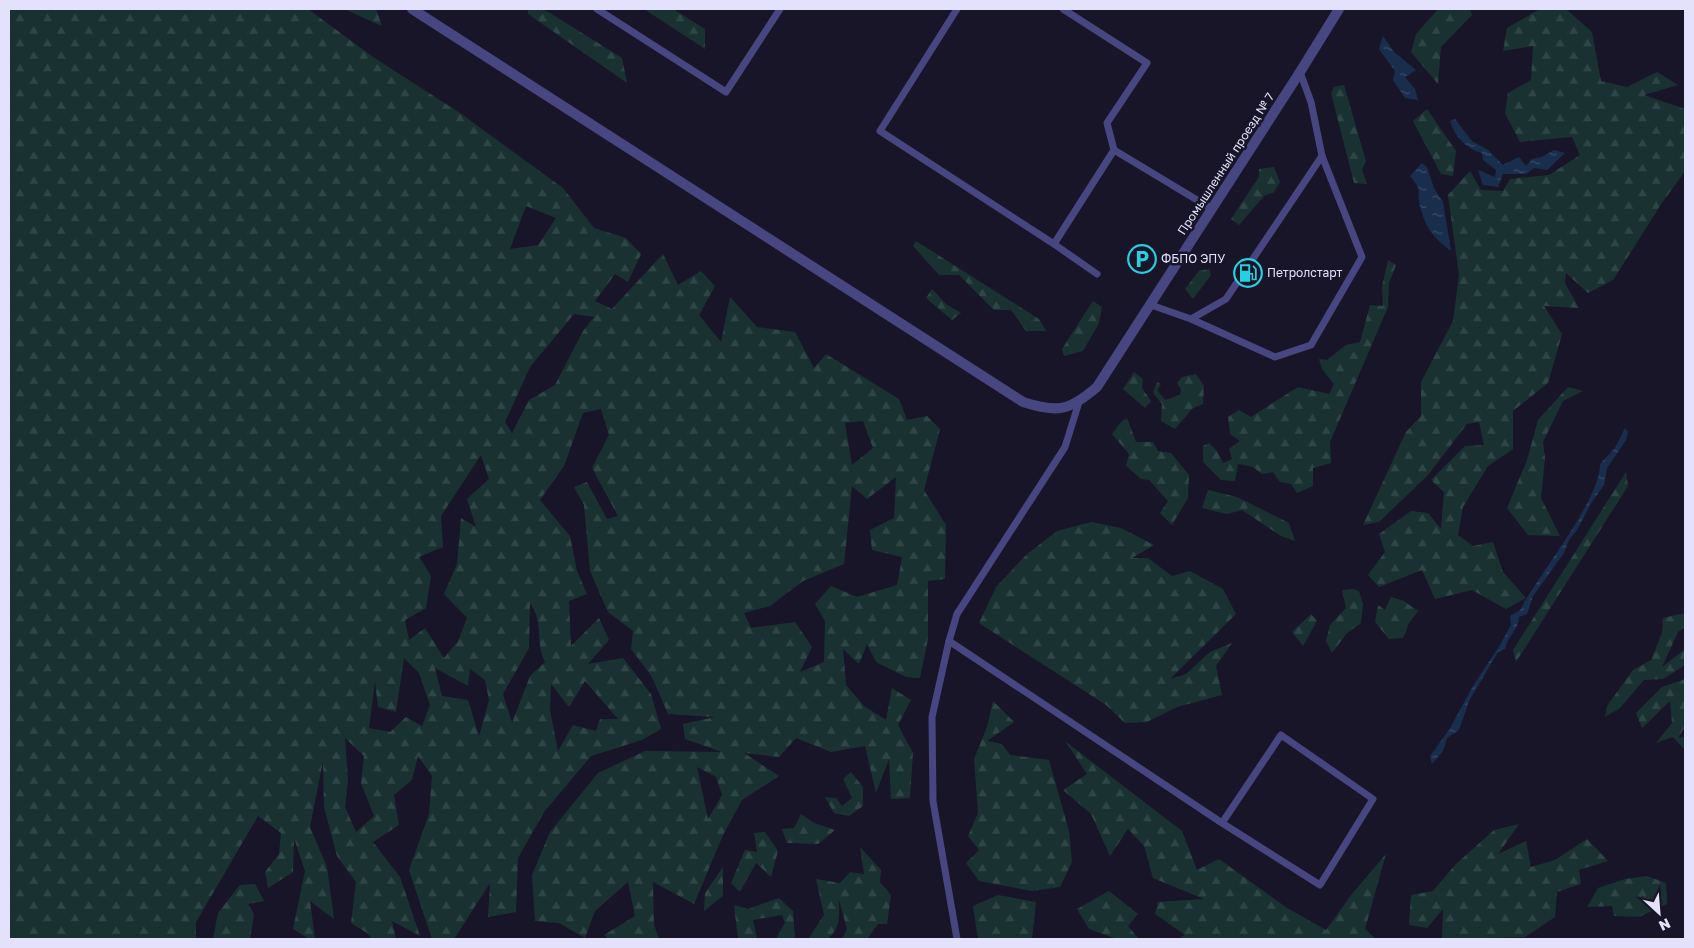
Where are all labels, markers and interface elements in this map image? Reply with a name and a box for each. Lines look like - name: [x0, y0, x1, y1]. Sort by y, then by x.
- street label: Промышленный проезд № 7: [1174, 90, 1277, 238]
- parking icon: ФБПО ЭПУ: [1127, 244, 1157, 274]
- place label: ФБПО ЭПУ: [1161, 251, 1225, 266]
- fuel station icon: Петролстарт: [1233, 258, 1263, 288]
- place label: Петролстарт: [1267, 265, 1342, 280]
- north arrow: [1634, 888, 1684, 938]
- text: N: [1656, 915, 1673, 935]

